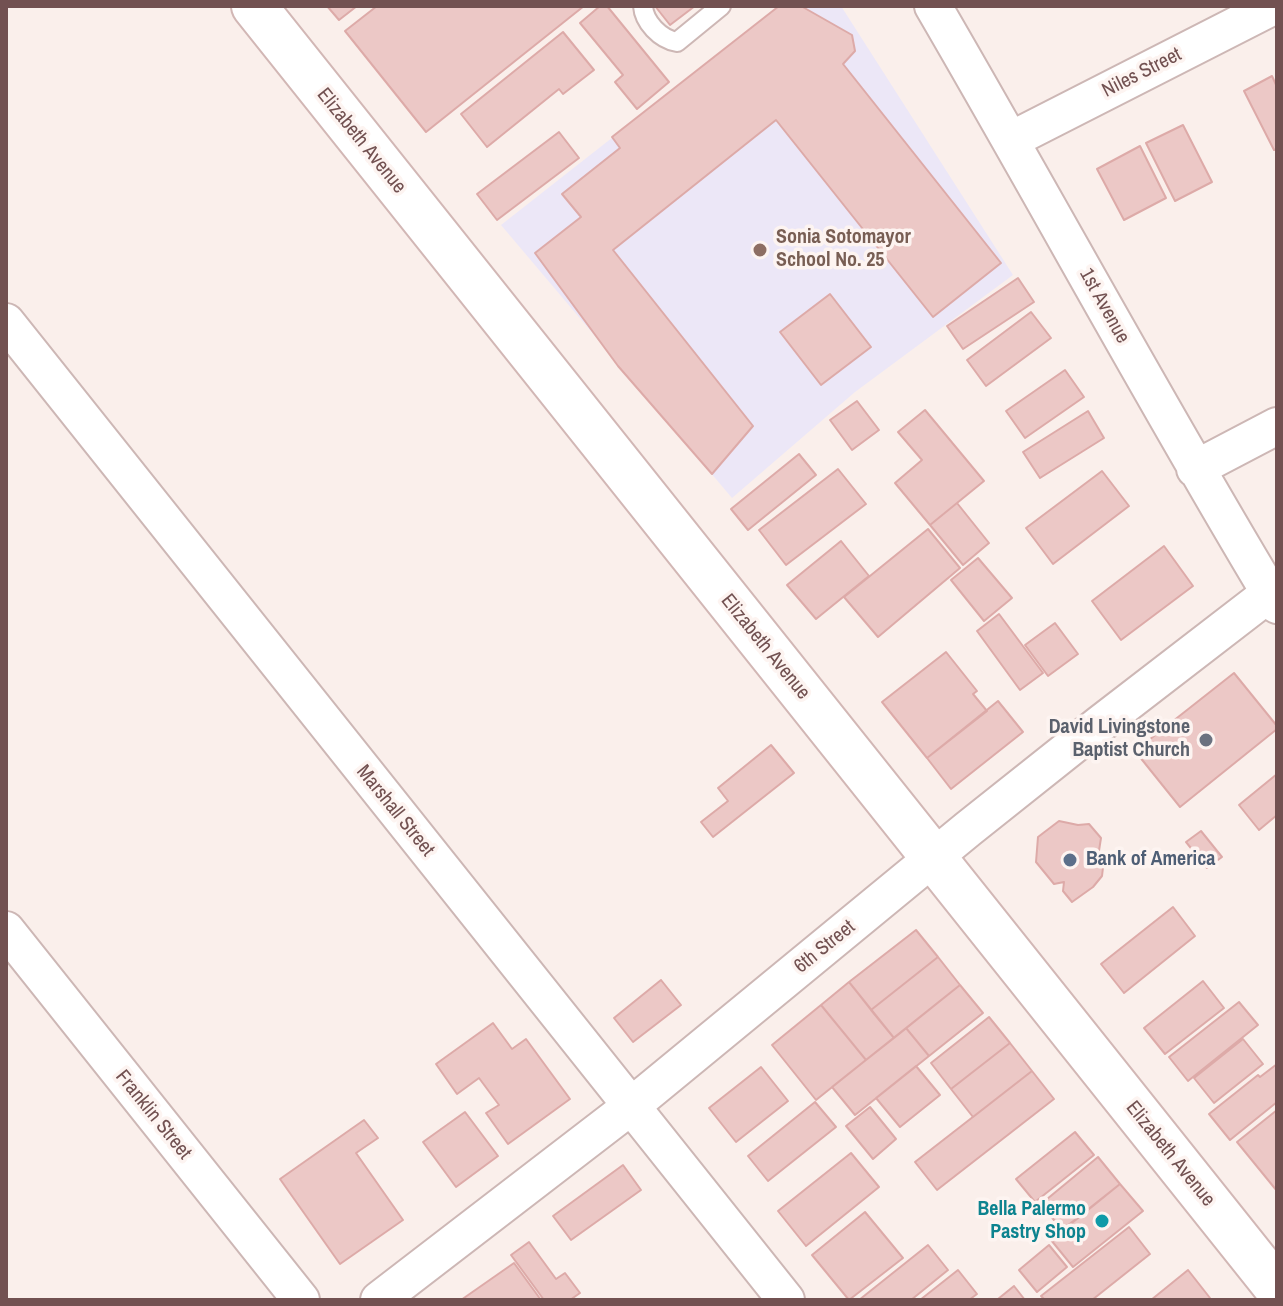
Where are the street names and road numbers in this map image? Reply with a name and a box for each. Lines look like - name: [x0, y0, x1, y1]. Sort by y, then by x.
- street label: Niles Street: [1098, 43, 1186, 103]
- street label: Elizabeth Avenue: [311, 84, 411, 198]
- street label: 1st Avenue: [1074, 264, 1134, 348]
- street label: Elizabeth Avenue: [715, 590, 815, 704]
- street label: Marshall Street: [351, 761, 439, 861]
- street label: 6th Street: [790, 915, 860, 979]
- street label: Franklin Street: [110, 1066, 196, 1164]
- street label: Elizabeth Avenue: [1120, 1097, 1220, 1211]

